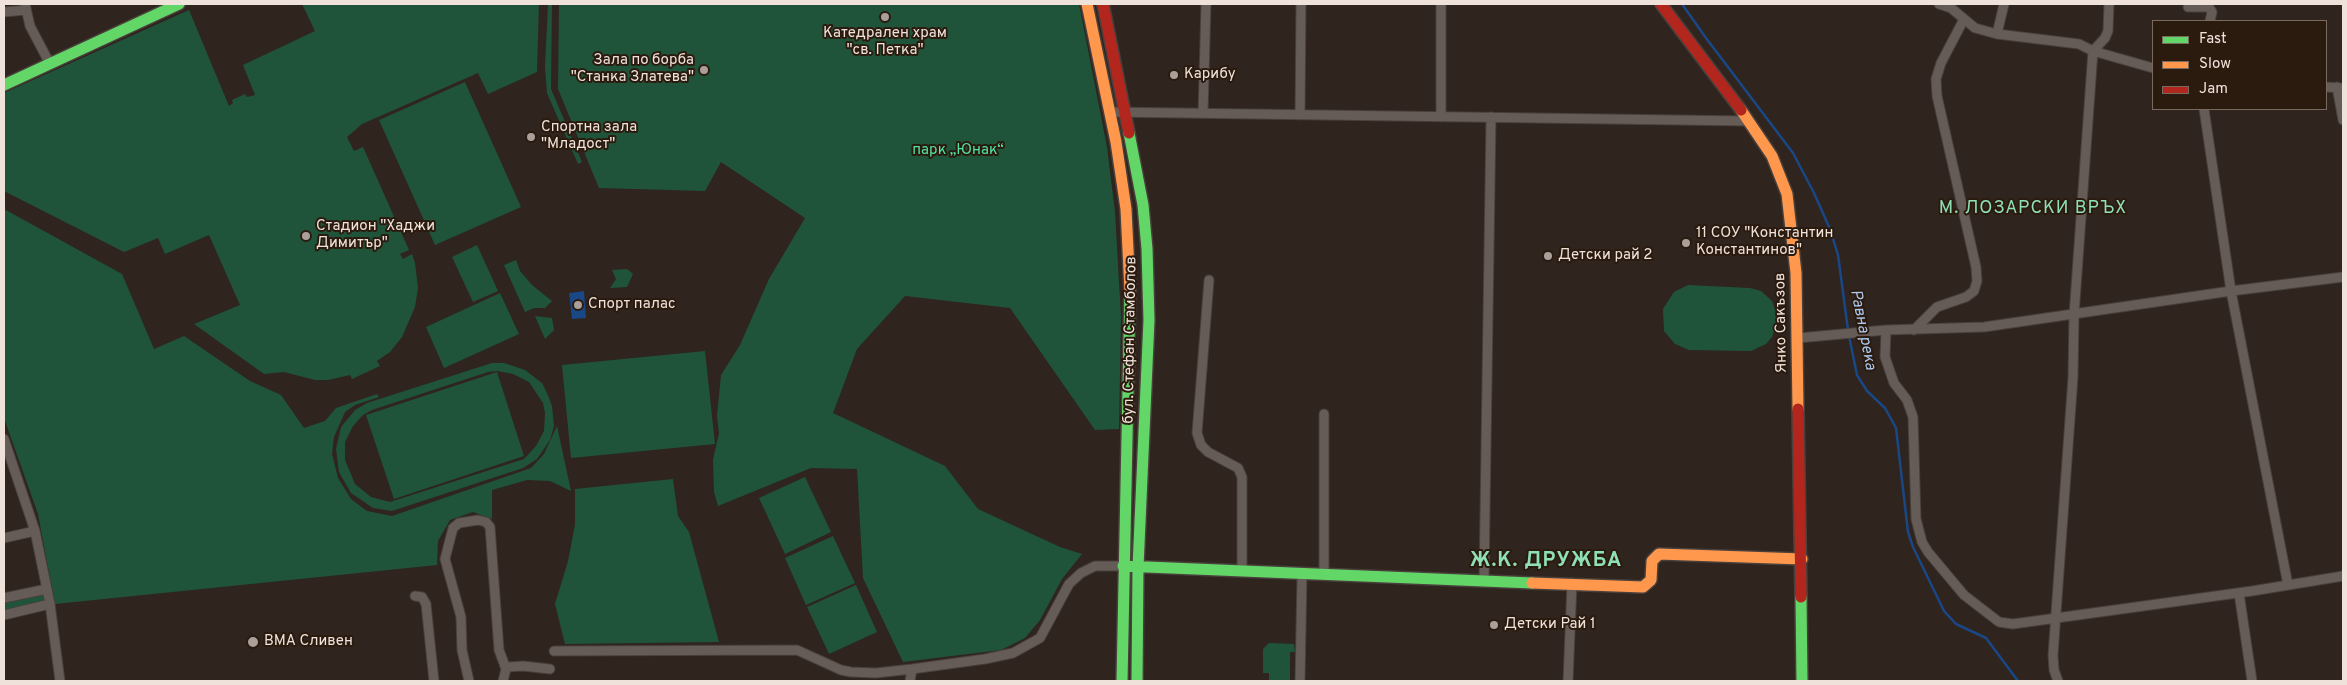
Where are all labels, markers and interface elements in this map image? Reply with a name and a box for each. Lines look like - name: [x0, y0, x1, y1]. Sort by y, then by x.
- marker: Катедрален храм "св. Петка": [879, 11, 891, 23]
- legend: [2152, 20, 2327, 110]
- place label: Катедрален храм "св. Петка": [823, 25, 947, 60]
- text: Fast: [2199, 30, 2227, 49]
- place label: Зала по борба "Станка Златева": [571, 52, 694, 87]
- text: Slow: [2199, 55, 2231, 74]
- marker: Зала по борба "Станка Златева": [698, 64, 710, 76]
- place label: Карибу: [1184, 66, 1236, 84]
- marker: Карибу: [1168, 69, 1180, 81]
- text: Jam: [2199, 80, 2228, 99]
- place label: Спортна зала "Младост": [541, 119, 637, 154]
- marker: Спортна зала "Младост": [525, 131, 537, 143]
- park label: парк „Юнак“: [912, 142, 1004, 160]
- district label: М. ЛОЗАРСКИ ВРЪХ: [1937, 198, 2129, 220]
- place label: Стадион "Хаджи Димитър": [316, 218, 435, 253]
- place label: 11 СОУ "Константин Константинов": [1696, 225, 1833, 260]
- marker: Стадион "Хаджи Димитър": [300, 230, 312, 242]
- marker: 11 СОУ "Константин Константинов": [1680, 237, 1692, 249]
- place label: Детски рай 2: [1558, 247, 1653, 265]
- marker: Детски рай 2: [1542, 250, 1554, 262]
- street label: бул. Стефан Стамболов: [1121, 256, 1141, 424]
- street label: Янко Сакъзов: [1772, 272, 1792, 374]
- water label: Равна река: [1845, 288, 1879, 372]
- place label: Спорт палас: [588, 296, 675, 314]
- marker: Спорт палас: [572, 299, 584, 311]
- district label: Ж.К. ДРУЖБА: [1468, 550, 1624, 574]
- place label: Детски Рай 1: [1504, 616, 1596, 634]
- marker: Детски Рай 1: [1488, 619, 1500, 631]
- place label: ВМА Сливен: [264, 633, 353, 651]
- marker: ВМА Сливен: [246, 635, 260, 649]

